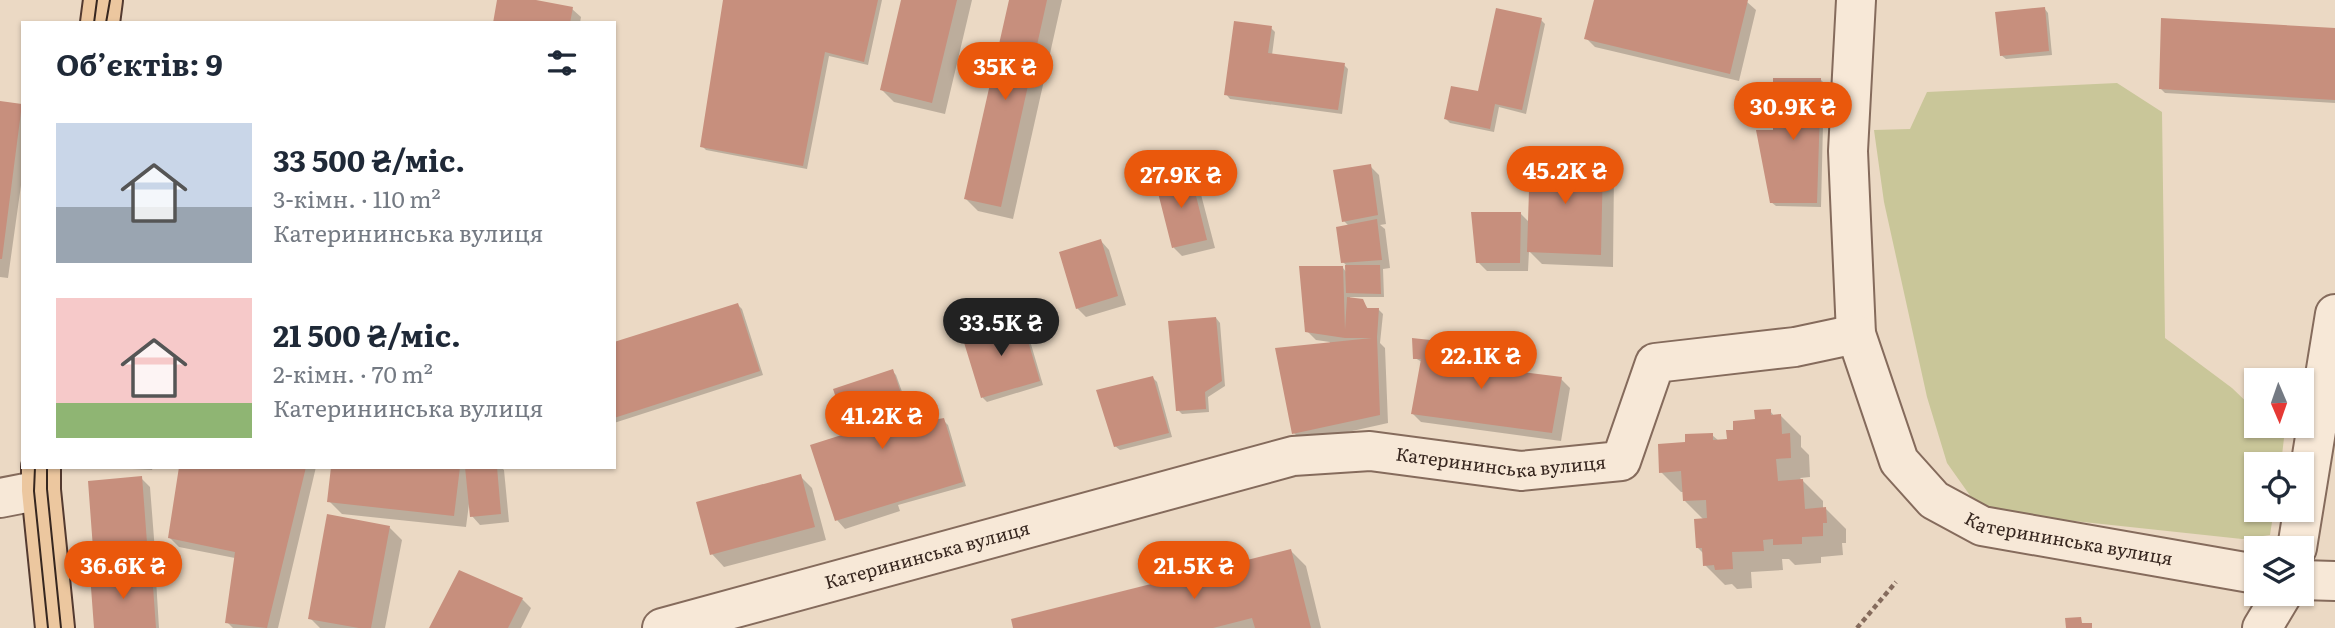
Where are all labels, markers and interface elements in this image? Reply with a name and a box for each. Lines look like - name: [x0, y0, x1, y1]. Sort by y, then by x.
- text: Об’єктів: 9: [56, 41, 223, 85]
- pin: 35K ₴: [956, 42, 1054, 102]
- icon: filters: [543, 44, 581, 82]
- text: 35K ₴: [973, 48, 1037, 82]
- pin: 30.9K ₴: [1728, 82, 1858, 142]
- text: 30.9K ₴: [1750, 88, 1836, 122]
- text: 33 500 ₴/міс.: [273, 137, 465, 181]
- pin: 45.2K ₴: [1500, 146, 1630, 206]
- pin: 27.9K ₴: [1116, 150, 1246, 210]
- icon: home: [112, 151, 196, 235]
- text: 45.2K ₴: [1523, 152, 1607, 186]
- text: 27.9K ₴: [1140, 156, 1222, 190]
- text: 3-кімн. · 110 m²: [273, 181, 441, 215]
- text: Катерининська вулиця: [273, 215, 543, 249]
- pin: 33.5K ₴: [936, 298, 1066, 358]
- text: 33.5K ₴: [959, 304, 1043, 338]
- text: 21 500 ₴/міс.: [273, 312, 461, 356]
- icon: home: [112, 326, 196, 410]
- pin: 22.1K ₴: [1416, 332, 1546, 391]
- text: 22.1K ₴: [1441, 337, 1521, 371]
- text: 2-кімн. · 70 m²: [273, 356, 433, 390]
- north arrow: [2244, 368, 2314, 438]
- map controls: [2244, 368, 2314, 606]
- text: Катерининська вулиця: [273, 390, 543, 424]
- pin: 41.2K ₴: [817, 392, 947, 451]
- text: 41.2K ₴: [841, 397, 923, 431]
- street label: Катерининська вулиця: [1394, 440, 1607, 483]
- button: locate: [2244, 452, 2314, 522]
- street label: Катерининська вулиця: [1960, 504, 2175, 571]
- street label: Катерининська вулиця: [821, 513, 1033, 595]
- button: layers: [2244, 536, 2314, 606]
- pin: 36.6K ₴: [58, 542, 188, 601]
- pin: 21.5K ₴: [1129, 542, 1259, 601]
- text: 36.6K ₴: [80, 547, 166, 581]
- text: 21.5K ₴: [1154, 547, 1234, 581]

